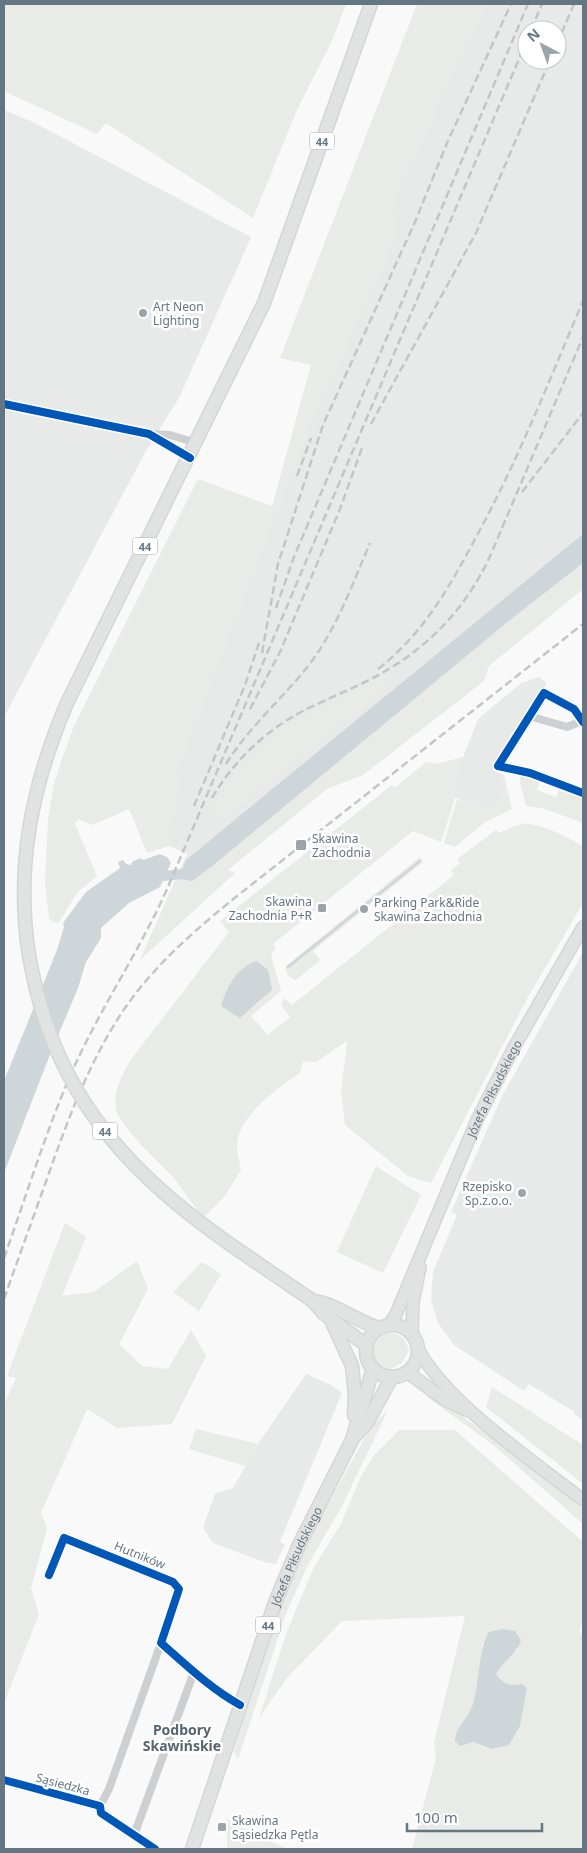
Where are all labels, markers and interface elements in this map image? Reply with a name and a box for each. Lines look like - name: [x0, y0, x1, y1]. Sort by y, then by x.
- north arrow: [517, 20, 567, 70]
- text: N: [523, 24, 544, 46]
- road number: 44: [310, 132, 334, 150]
- place label: Art Neon Lighting: [153, 298, 204, 329]
- marker: Art Neon Lighting: [137, 307, 149, 319]
- road number: 44: [132, 538, 158, 554]
- place label: Skawina Zachodnia: [312, 830, 371, 861]
- marker: Skawina Zachodnia: [294, 838, 308, 852]
- place label: Skawina Zachodnia P+R: [229, 893, 313, 924]
- place label: Parking Park&Ride Skawina Zachodnia: [374, 894, 482, 925]
- marker: Skawina Zachodnia P+R: [316, 902, 328, 914]
- marker: Parking Park&Ride Skawina Zachodnia: [358, 903, 370, 915]
- street label: Józefa Piłsudskiego: [462, 1036, 525, 1141]
- road number: 44: [92, 1122, 118, 1140]
- place label: Rzepisko Sp.z.o.o.: [462, 1178, 512, 1209]
- marker: Rzepisko Sp.z.o.o.: [516, 1187, 528, 1199]
- street label: Józefa Piłsudskiego: [266, 1503, 326, 1609]
- street label: Hutników: [112, 1537, 169, 1573]
- road number: 44: [256, 1616, 280, 1634]
- district label: Podbory Skawińskie: [143, 1720, 221, 1755]
- street label: Sąsiedzka: [34, 1769, 92, 1799]
- scale bar: [407, 1800, 542, 1832]
- text: 100 m: [414, 1807, 458, 1827]
- place label: Skawina Sąsiedzka Pętla: [232, 1812, 318, 1843]
- marker: Skawina Sąsiedzka Pętla: [216, 1821, 228, 1833]

